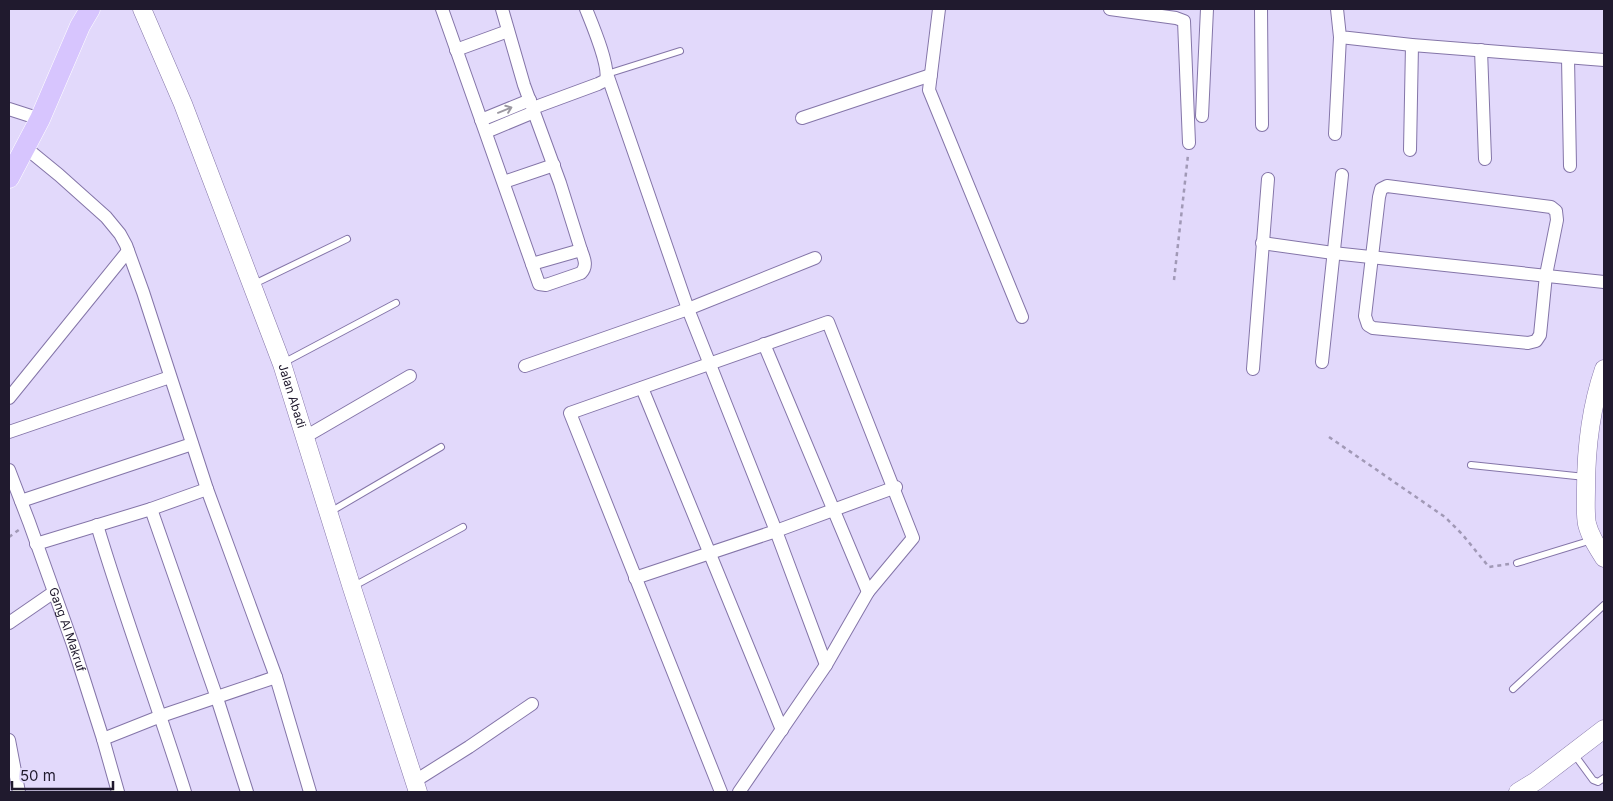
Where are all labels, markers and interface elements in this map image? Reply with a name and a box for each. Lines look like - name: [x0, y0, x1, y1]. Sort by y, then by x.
- one-way arrow: [497, 105, 512, 114]
- street label: Jalan Abadi: [275, 362, 310, 430]
- street label: Gang Al Makruf: [46, 585, 89, 674]
- scale bar: [12, 758, 114, 790]
- text: 50 m: [20, 766, 56, 785]

